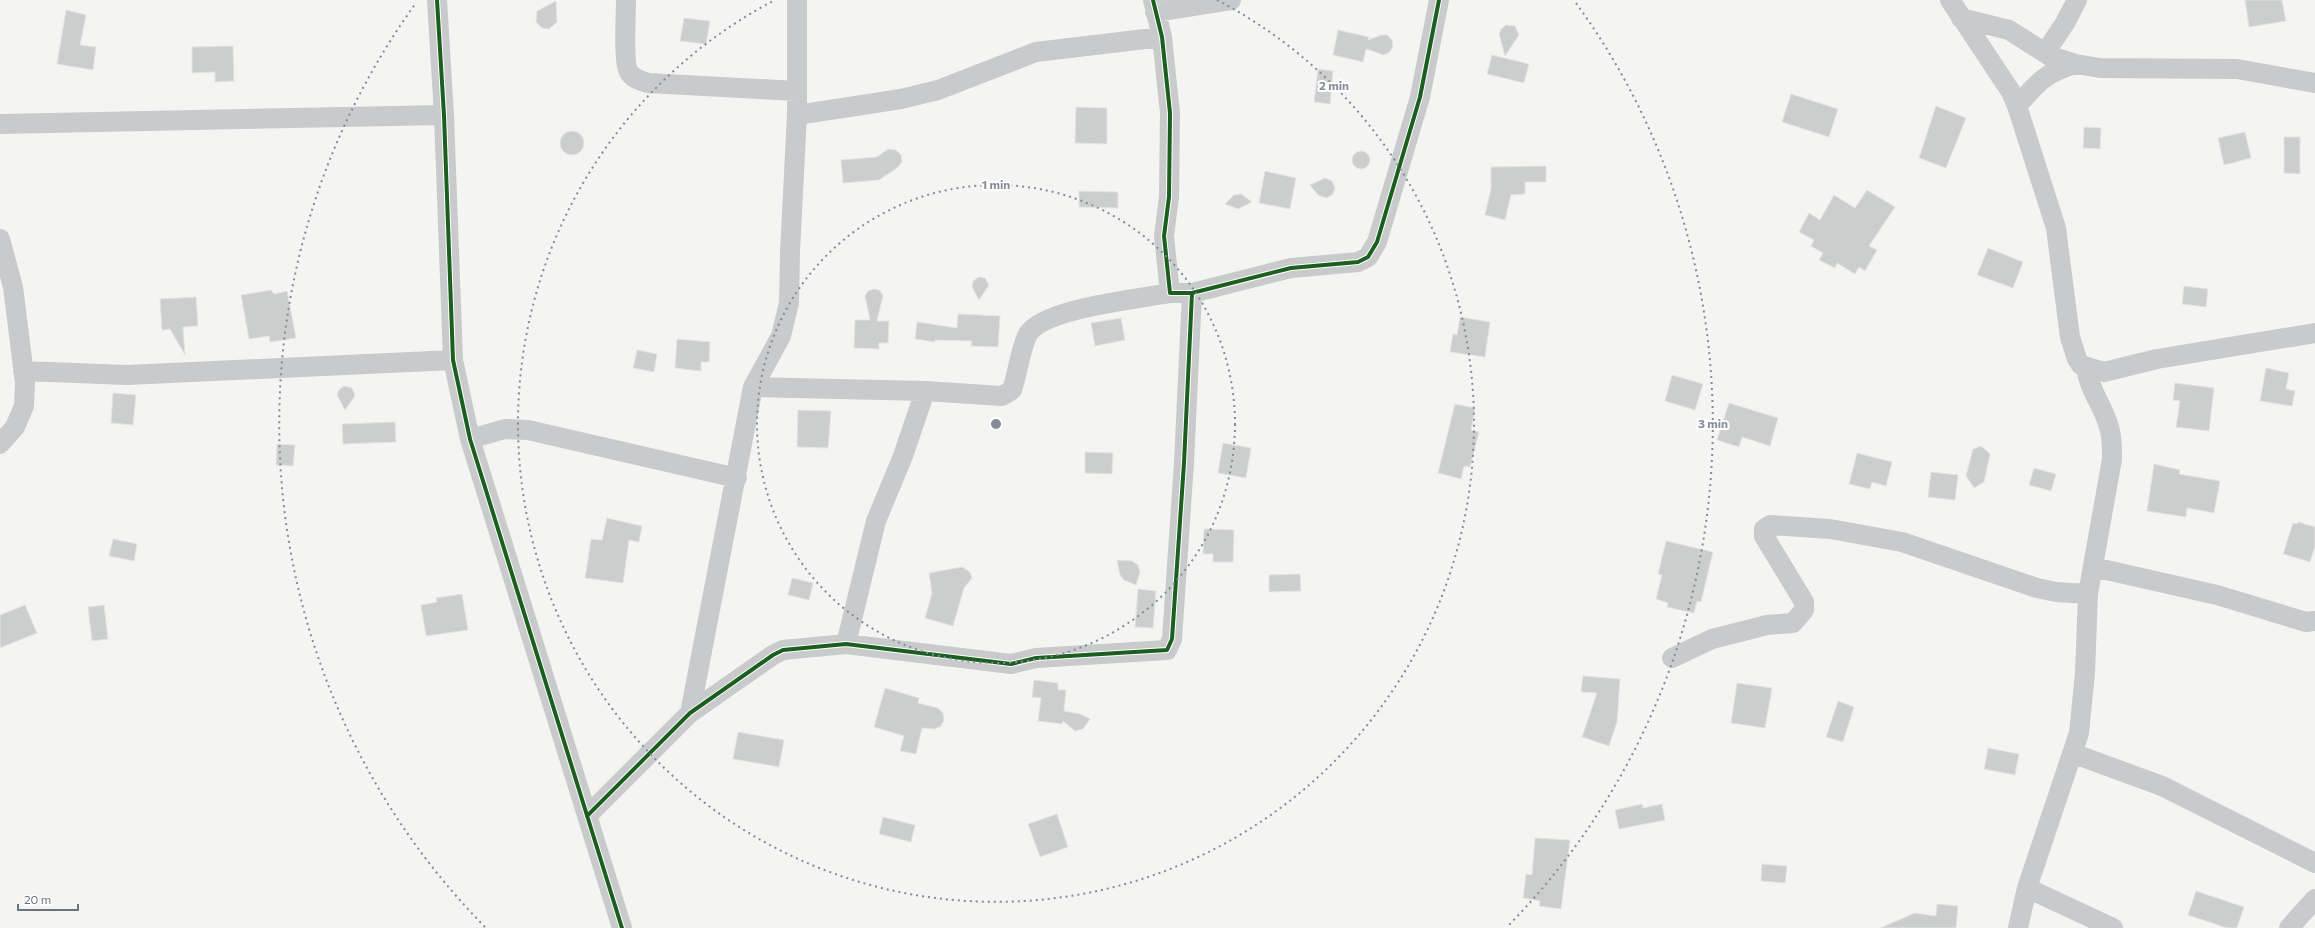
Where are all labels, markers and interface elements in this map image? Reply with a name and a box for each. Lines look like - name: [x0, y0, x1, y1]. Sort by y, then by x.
- text: 2 min: [1319, 78, 1349, 92]
- text: 1 min: [982, 177, 1010, 191]
- text: 3 min: [1698, 416, 1728, 430]
- centre of rings: [989, 417, 1003, 431]
- scale bar: [18, 886, 78, 912]
- text: 20 m: [24, 892, 51, 906]

